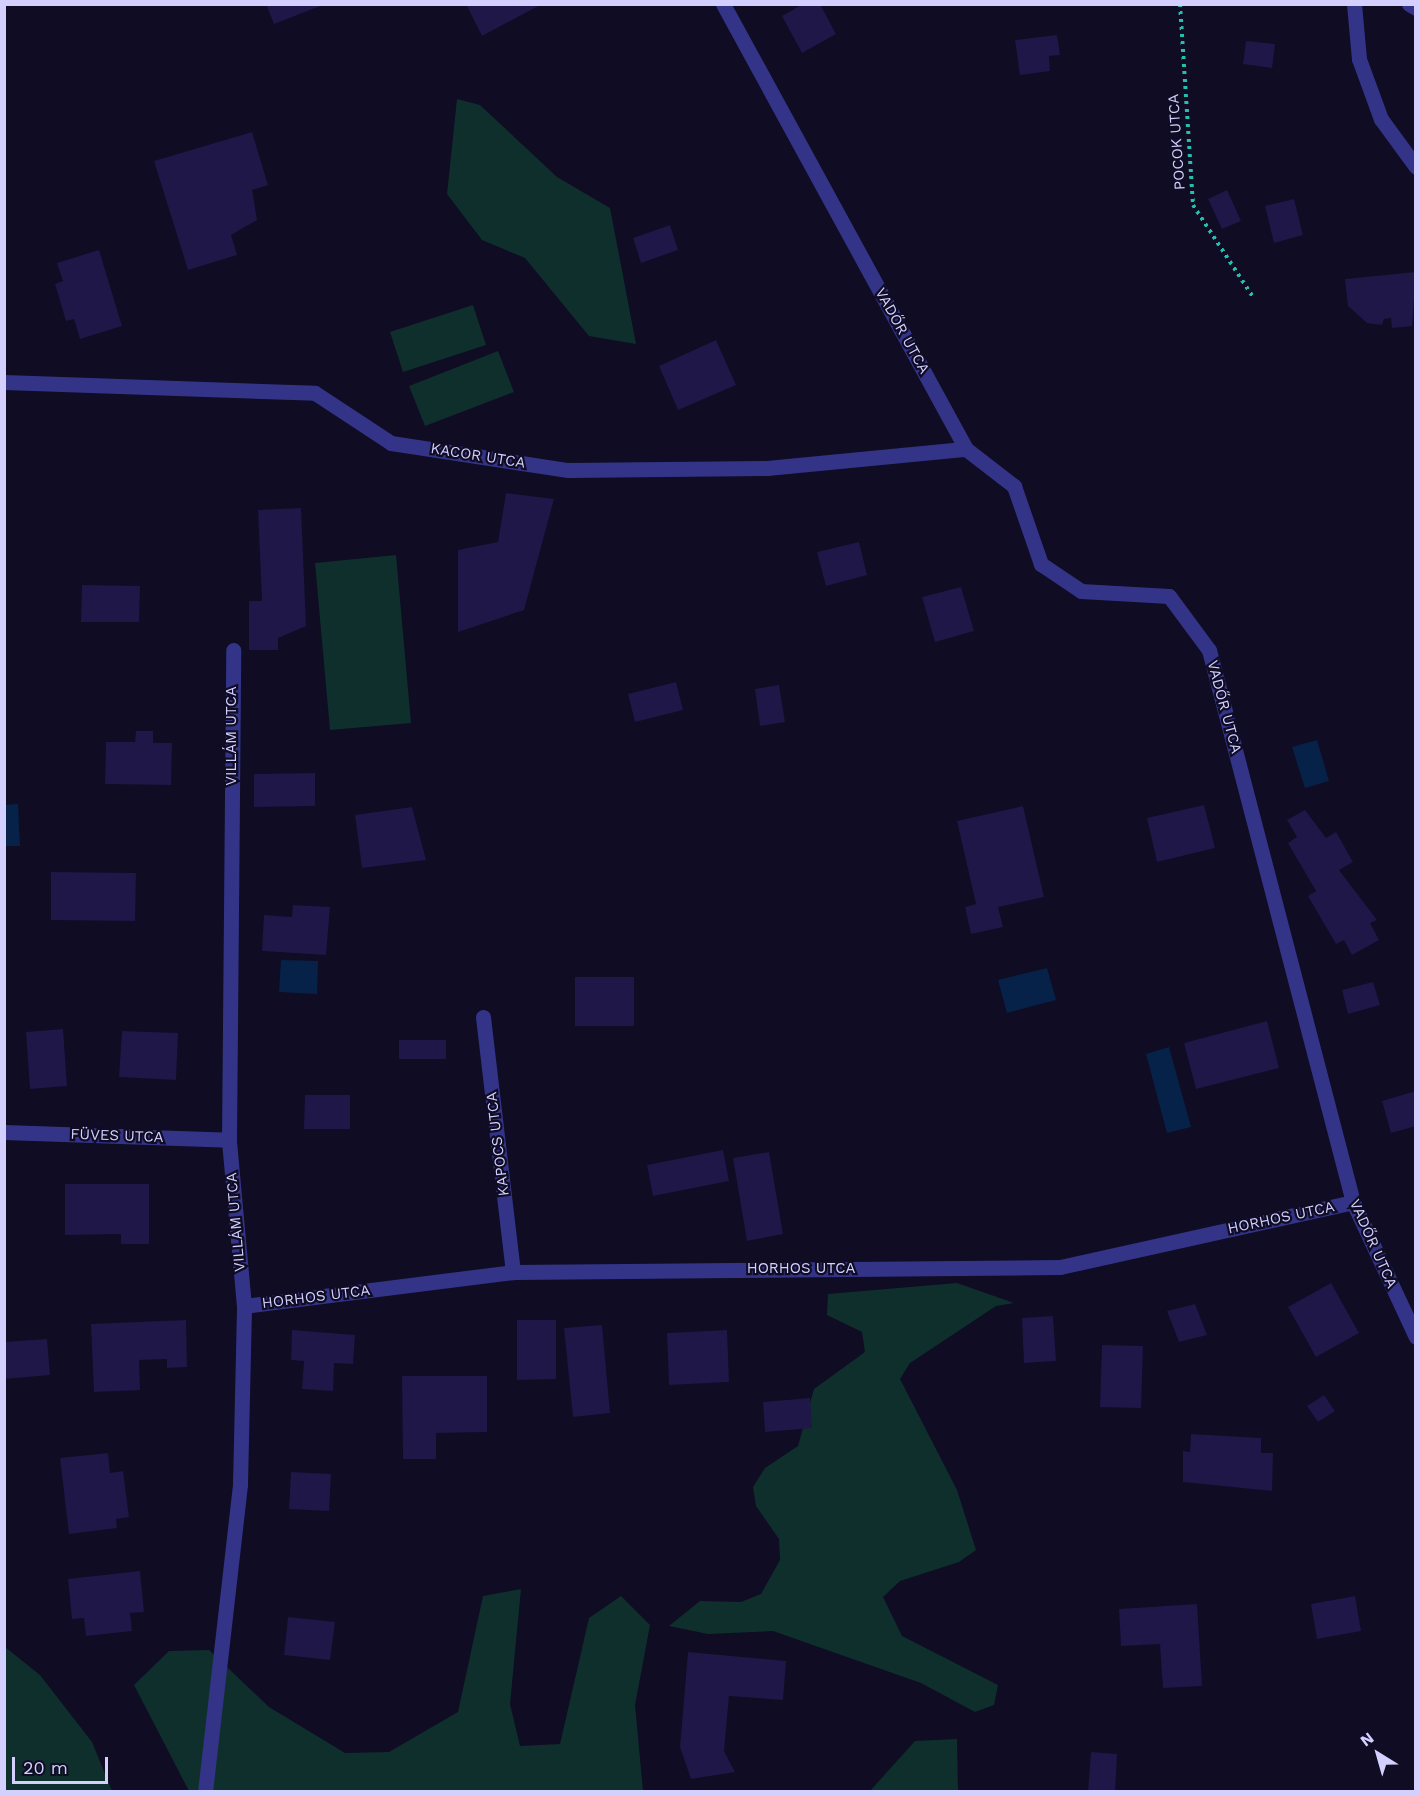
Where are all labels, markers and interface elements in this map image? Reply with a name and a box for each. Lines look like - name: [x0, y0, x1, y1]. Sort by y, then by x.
- street label: POCOK UTCA: [1165, 93, 1189, 191]
- street label: VADŐR UTCA: [871, 285, 933, 377]
- street label: KACOR UTCA: [429, 440, 527, 472]
- street label: VADŐR UTCA: [1203, 659, 1245, 755]
- street label: VILLÁM UTCA: [223, 686, 241, 786]
- street label: KAPOCS UTCA: [483, 1091, 513, 1197]
- street label: FÜVES UTCA: [70, 1125, 164, 1147]
- street label: VILLÁM UTCA: [223, 1172, 249, 1272]
- street label: VADŐR UTCA: [1345, 1197, 1401, 1291]
- street label: HORHOS UTCA: [1226, 1198, 1336, 1238]
- street label: HORHOS UTCA: [747, 1260, 855, 1278]
- street label: HORHOS UTCA: [261, 1281, 371, 1313]
- north arrow: [1348, 1724, 1408, 1784]
- text: N: [1356, 1728, 1377, 1750]
- scale bar: [15, 1745, 111, 1783]
- text: 20 m: [23, 1757, 68, 1778]

